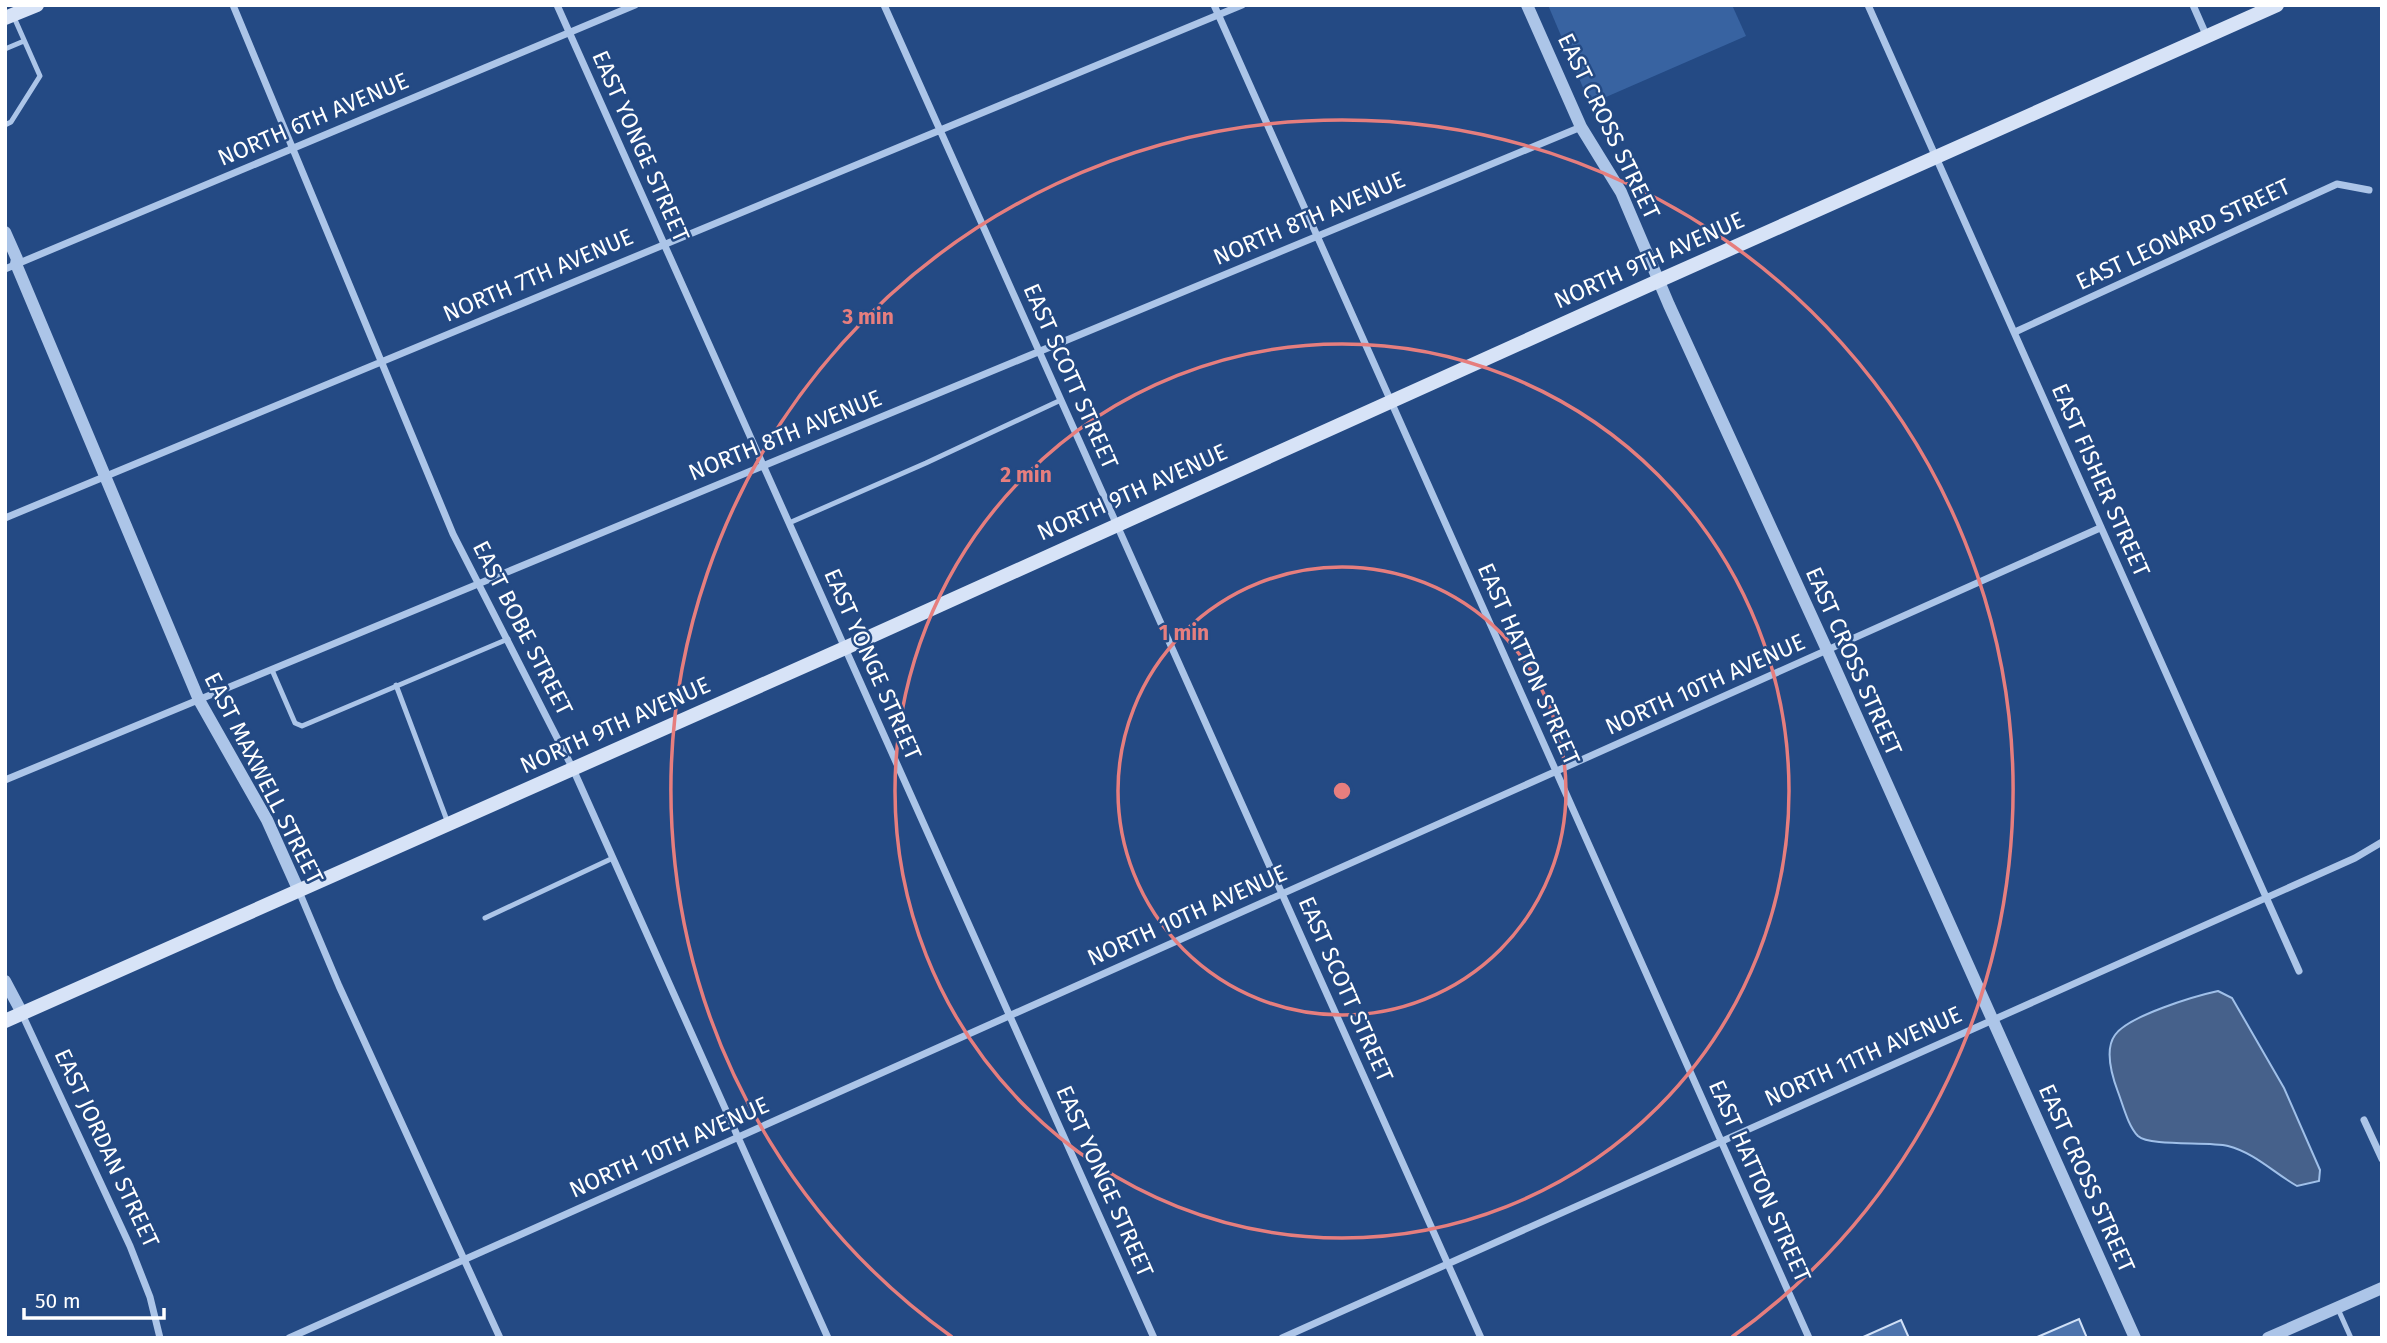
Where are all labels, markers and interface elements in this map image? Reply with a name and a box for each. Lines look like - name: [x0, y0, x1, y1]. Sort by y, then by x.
- street label: EAST CROSS STREET: [1552, 29, 1666, 224]
- street label: EAST YONGE STREET: [586, 46, 696, 246]
- street label: NORTH 6TH AVENUE: [213, 66, 413, 172]
- street label: NORTH 8TH AVENUE: [1209, 165, 1409, 271]
- street label: EAST LEONARD STREET: [2072, 172, 2295, 296]
- street label: NORTH 9TH AVENUE: [1550, 205, 1748, 315]
- street label: NORTH 7TH AVENUE: [439, 222, 637, 328]
- street label: EAST SCOTT STREET: [1018, 279, 1124, 473]
- text: 3 min: [841, 304, 894, 330]
- street label: EAST FISHER STREET: [2046, 379, 2156, 581]
- street label: NORTH 8TH AVENUE: [684, 383, 886, 487]
- street label: NORTH 9TH AVENUE: [1033, 437, 1231, 547]
- text: 2 min: [1000, 462, 1052, 488]
- street label: EAST BOBE STREET: [467, 536, 579, 720]
- street label: EAST HATTON STREET: [1472, 559, 1586, 769]
- street label: EAST CROSS STREET: [1800, 562, 1908, 760]
- street label: EAST YONGE STREET: [818, 564, 928, 764]
- text: 1 min: [1159, 620, 1209, 646]
- street label: NORTH 10TH AVENUE: [1601, 627, 1809, 741]
- street label: EAST MAXWELL STREET: [198, 668, 330, 889]
- street label: NORTH 9TH AVENUE: [516, 670, 714, 780]
- centre of rings: [1330, 779, 1354, 803]
- street label: NORTH 10TH AVENUE: [1083, 858, 1291, 972]
- street label: EAST SCOTT STREET: [1293, 892, 1399, 1086]
- street label: NORTH 11TH AVENUE: [1760, 1000, 1966, 1112]
- street label: EAST JORDAN STREET: [49, 1044, 165, 1252]
- street label: EAST HATTON STREET: [1703, 1076, 1817, 1286]
- street label: EAST CROSS STREET: [2033, 1079, 2141, 1277]
- street label: EAST YONGE STREET: [1050, 1081, 1160, 1281]
- street label: NORTH 10TH AVENUE: [565, 1090, 773, 1204]
- scale bar: [24, 1276, 164, 1320]
- text: 50 m: [35, 1288, 81, 1314]

